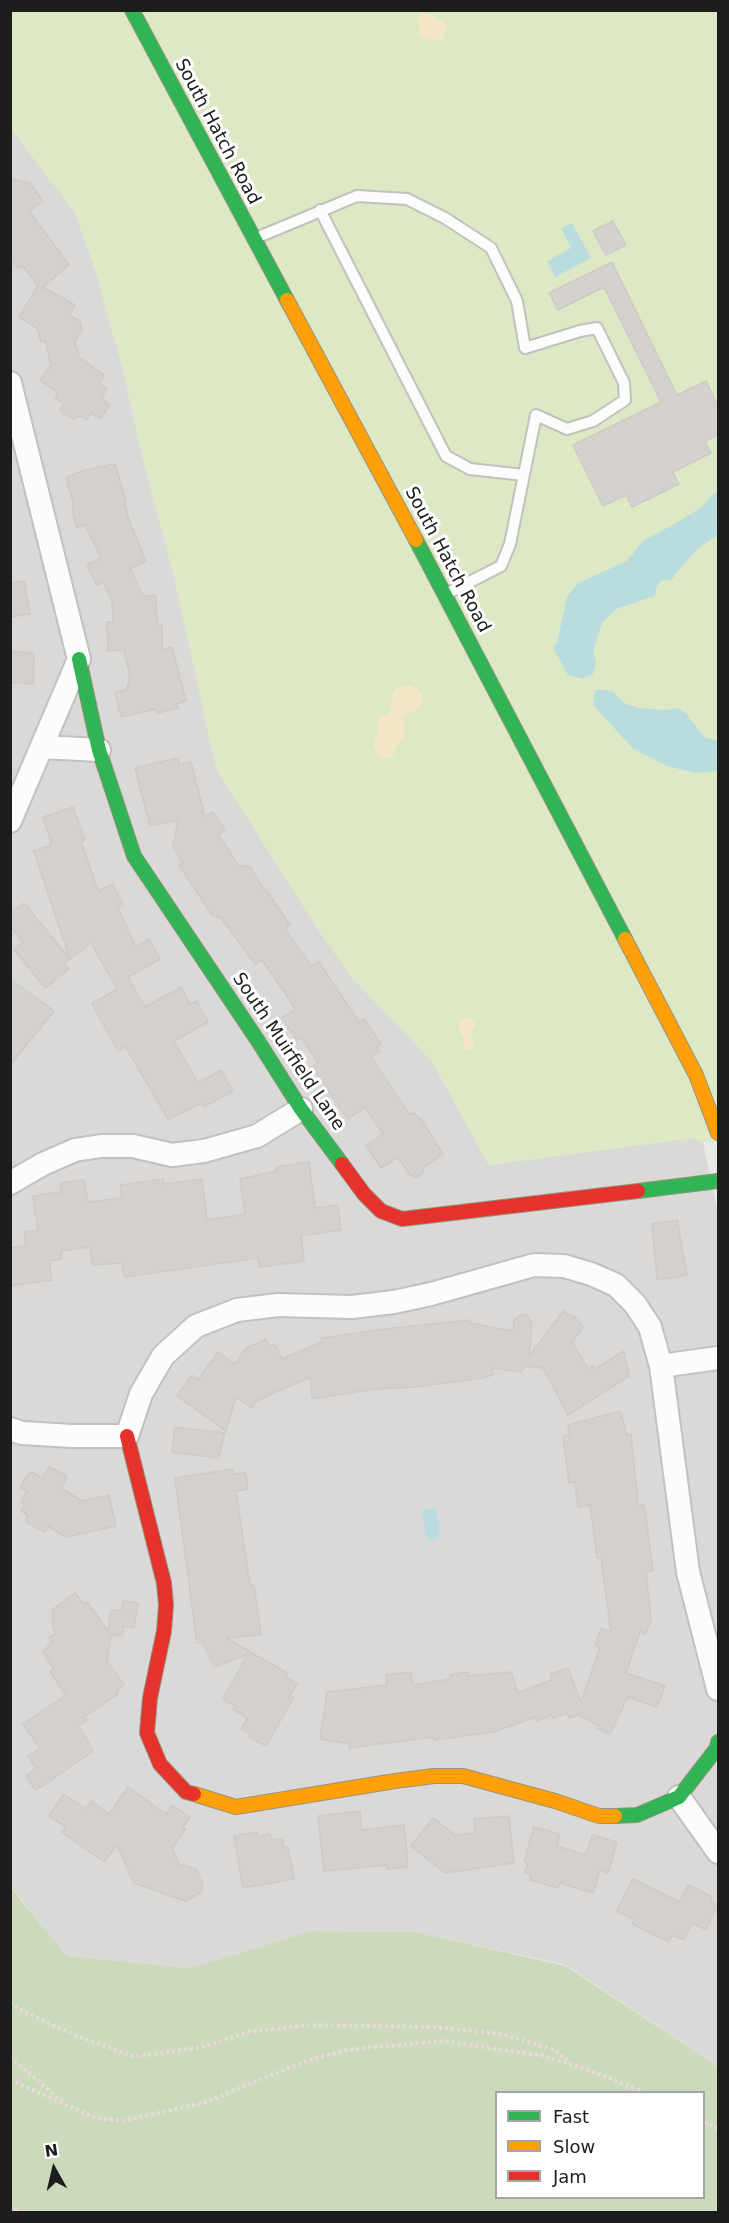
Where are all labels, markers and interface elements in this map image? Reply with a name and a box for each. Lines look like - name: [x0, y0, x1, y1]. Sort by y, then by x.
- street label: South Hatch Road: [169, 55, 265, 209]
- street label: South Hatch Road: [399, 483, 495, 637]
- street label: South Muirfield Lane: [227, 969, 349, 1135]
- legend: [495, 2091, 705, 2199]
- text: Fast: [553, 2106, 589, 2127]
- text: Slow: [553, 2136, 595, 2157]
- north arrow: [24, 2139, 84, 2199]
- text: N: [43, 2140, 59, 2161]
- text: Jam: [553, 2166, 587, 2187]

